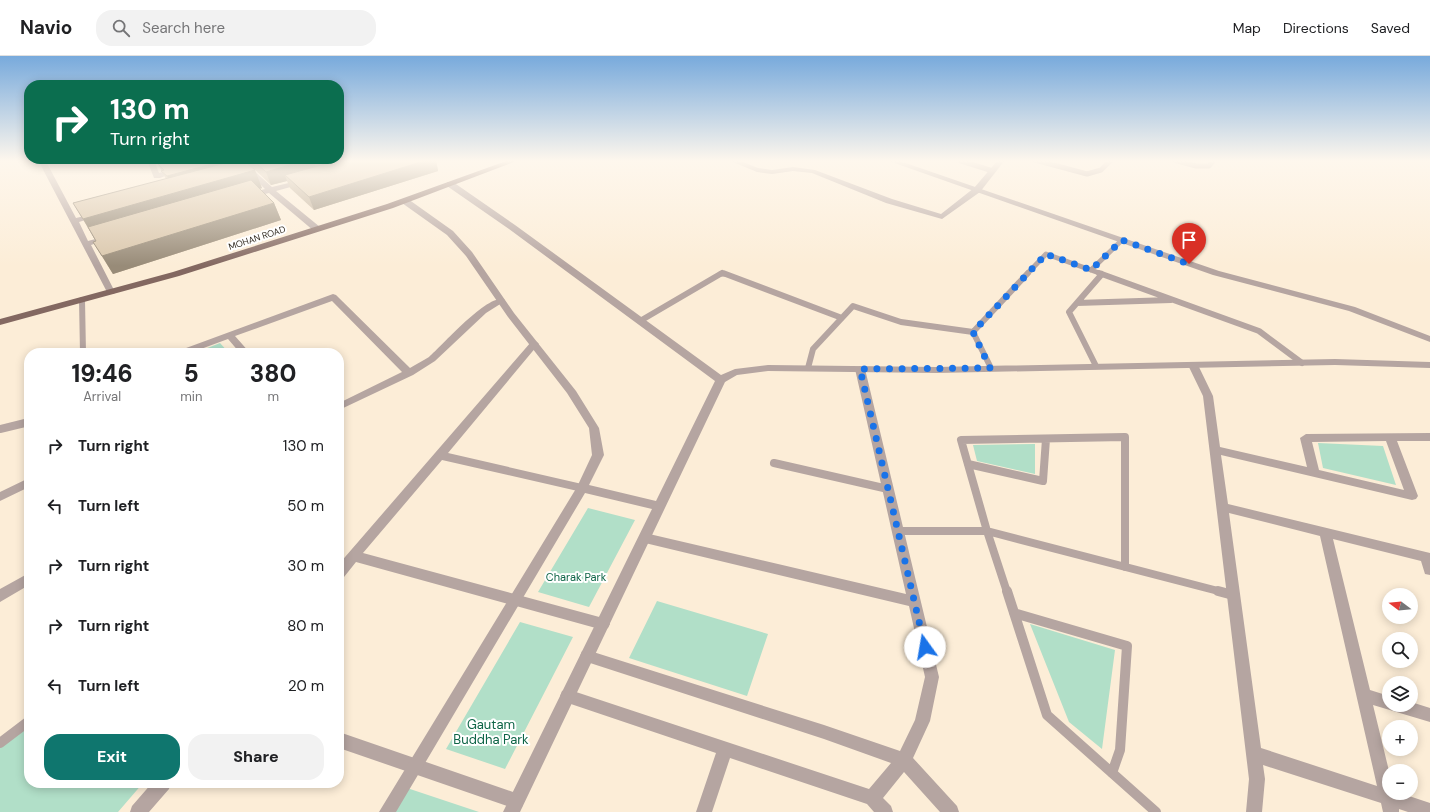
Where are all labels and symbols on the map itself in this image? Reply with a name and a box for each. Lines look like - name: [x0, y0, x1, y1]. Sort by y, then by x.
- street label: MOHAN ROAD: [227, 223, 287, 253]
- pin: [1172, 223, 1206, 264]
- park label: Charak Park: [546, 570, 607, 584]
- north arrow: [1382, 588, 1418, 624]
- position arrow: [904, 626, 946, 668]
- park label: Gautam Buddha Park: [453, 716, 529, 748]

